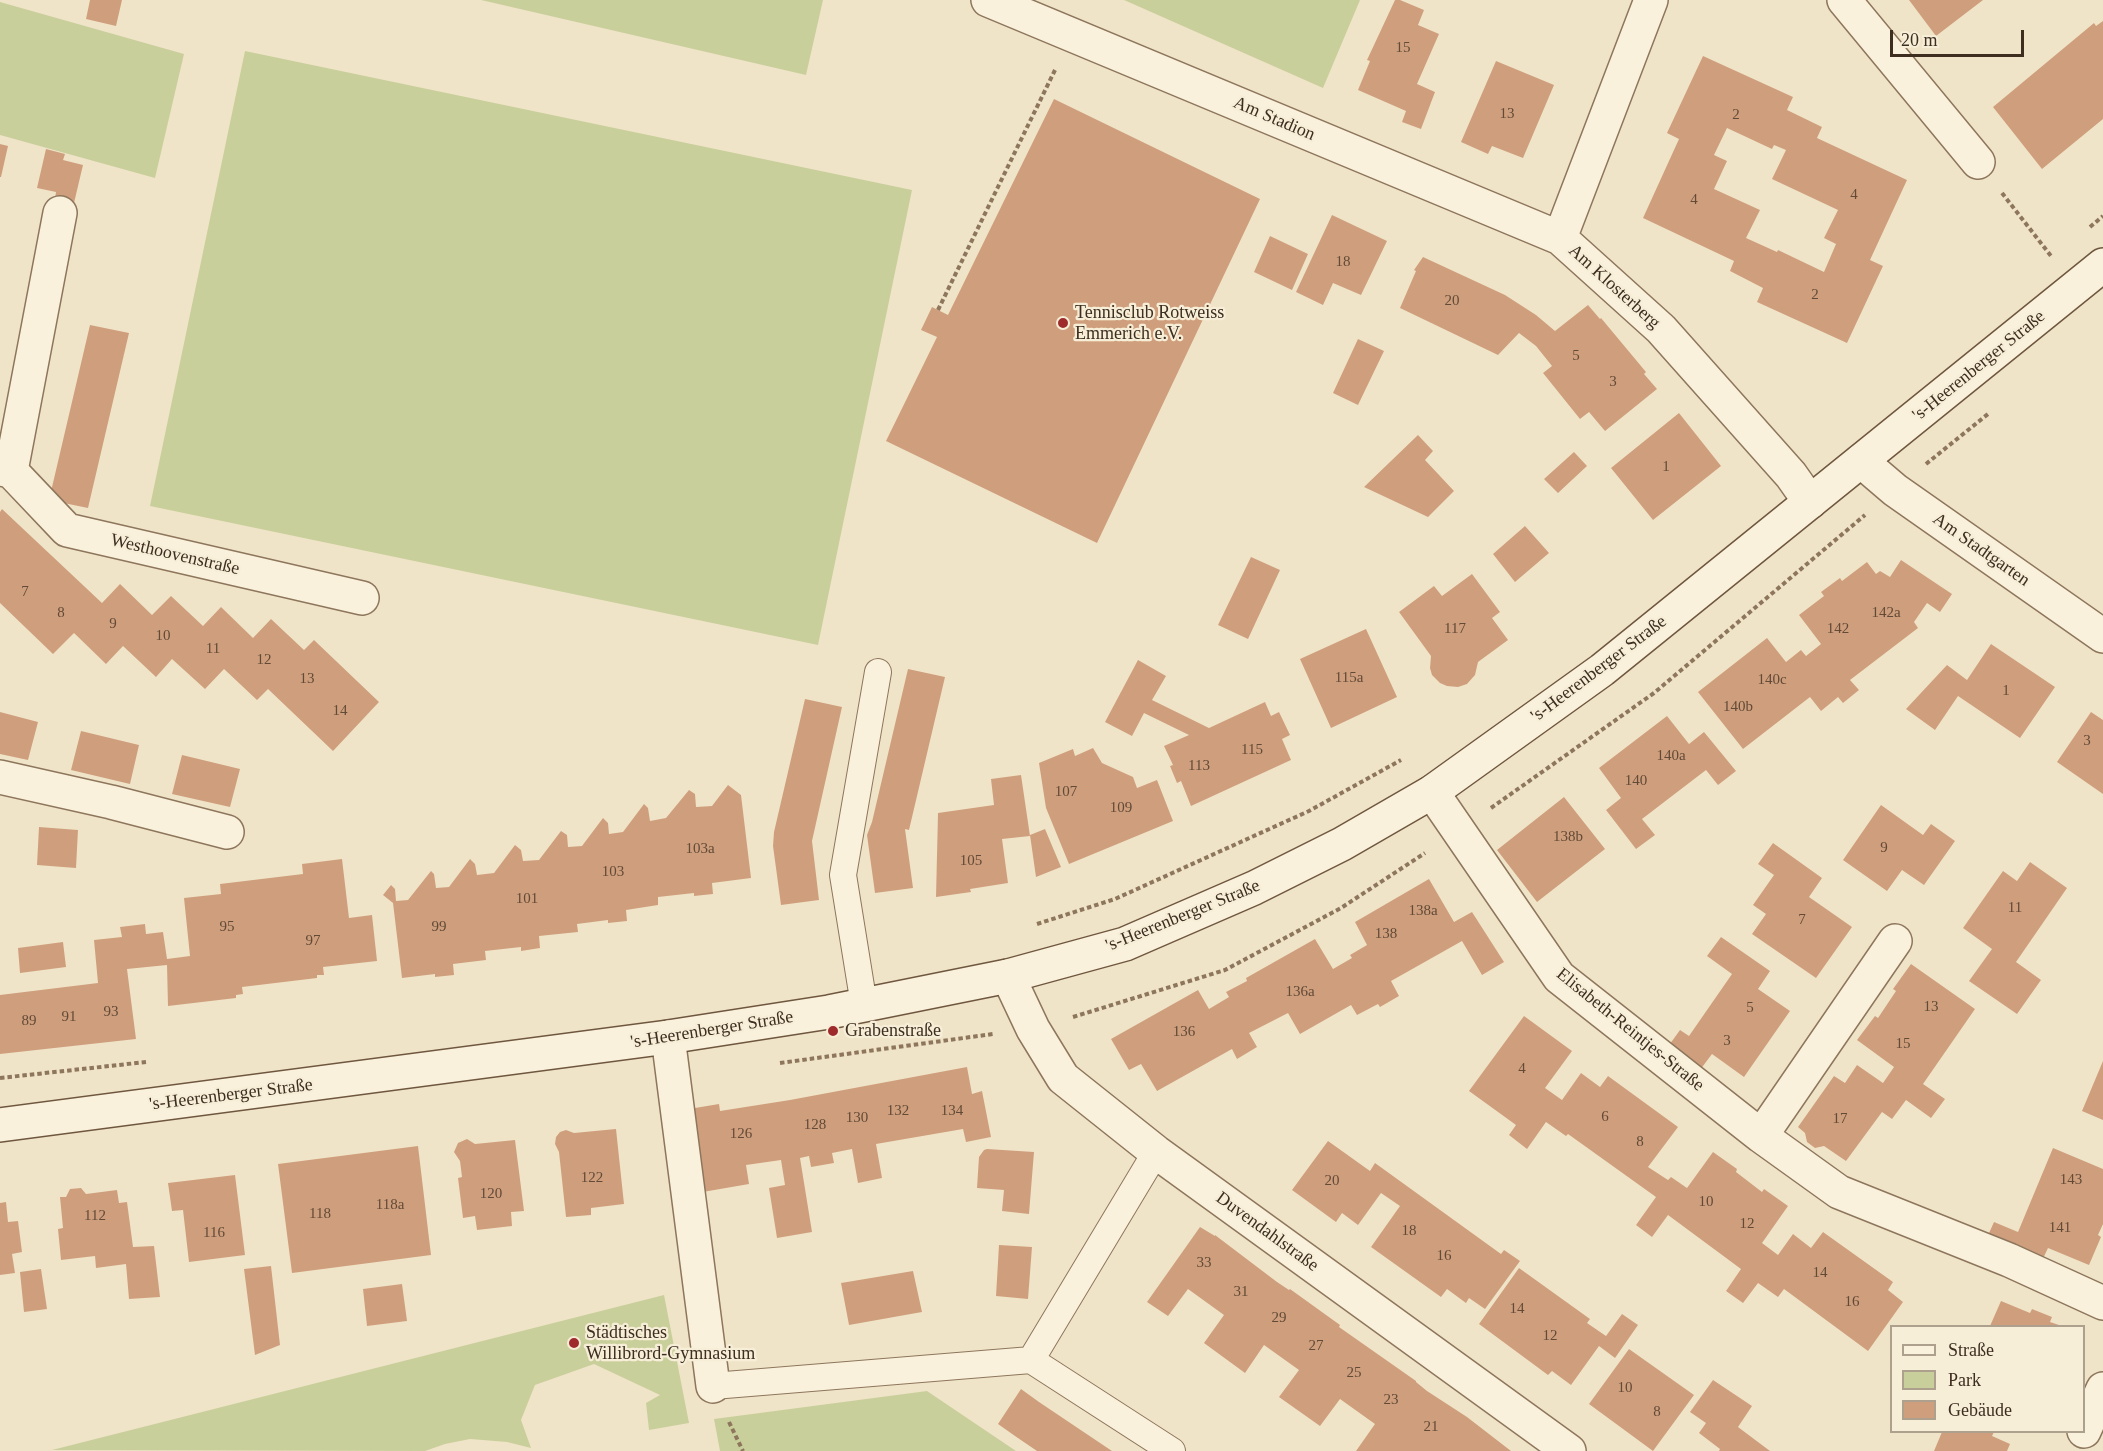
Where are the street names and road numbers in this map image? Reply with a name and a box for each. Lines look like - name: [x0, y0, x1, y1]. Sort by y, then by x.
- street label: Am Stadion: [1230, 92, 1318, 146]
- street label: Am Klosterberg: [1564, 240, 1664, 334]
- street label: 's-Heerenberger Straße: [1908, 306, 2050, 426]
- street label: Am Stadtgarten: [1928, 509, 2034, 591]
- street label: Westhoovenstraße: [109, 530, 241, 580]
- street label: 's-Heerenberger Straße: [1527, 611, 1671, 727]
- street label: 's-Heerenberger Straße: [1103, 875, 1263, 957]
- street label: Elisabeth-Reintjes-Straße: [1552, 964, 1708, 1096]
- street label: 's-Heerenberger Straße: [629, 1006, 795, 1054]
- street label: 's-Heerenberger Straße: [148, 1074, 314, 1116]
- street label: Duvendahlstraße: [1211, 1187, 1323, 1277]

